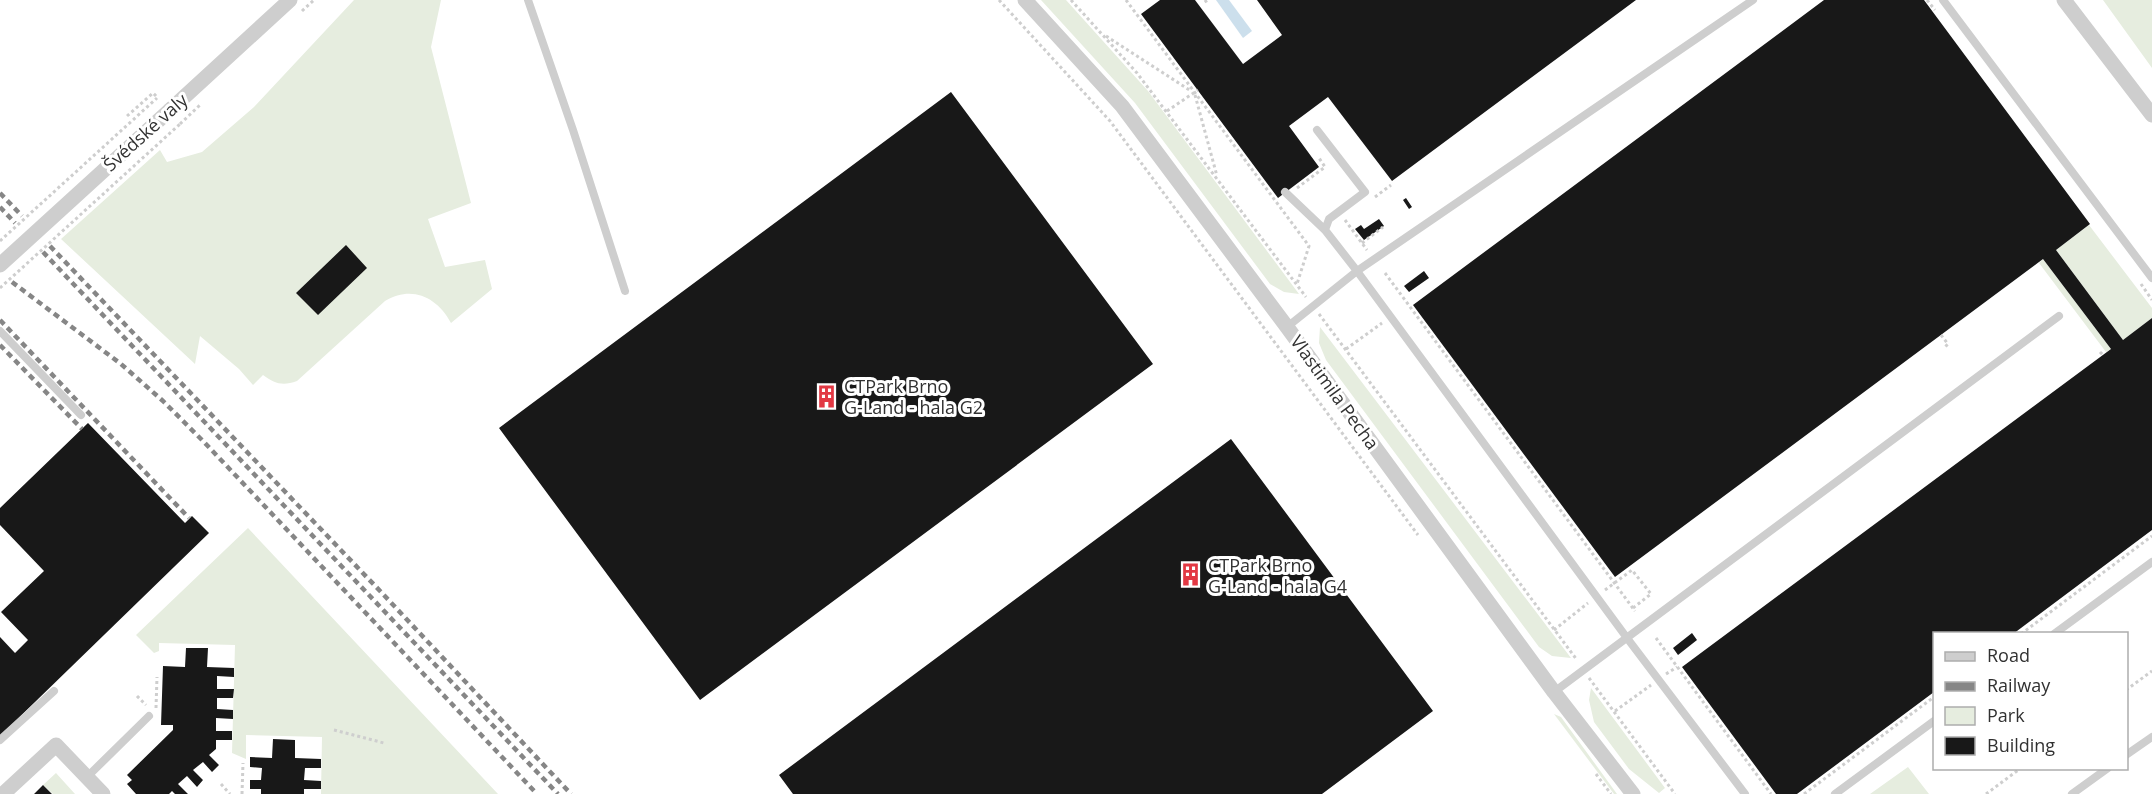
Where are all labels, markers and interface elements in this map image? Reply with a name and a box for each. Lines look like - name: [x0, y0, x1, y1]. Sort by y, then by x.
- street label: Švédské valy: [98, 87, 193, 176]
- street label: Vlastimila Pecha: [1285, 330, 1385, 454]
- place label: CTPark Brno G-Land - hala G2: [844, 374, 983, 419]
- building icon: CTPark Brno G-Land - hala G2: [813, 383, 839, 409]
- place label: CTPark Brno G-Land - hala G4: [1208, 553, 1347, 598]
- building icon: CTPark Brno G-Land - hala G4: [1177, 562, 1203, 588]
- legend: [1933, 632, 2128, 770]
- text: Road: [1987, 643, 2030, 667]
- text: Railway: [1987, 673, 2051, 697]
- text: Park: [1987, 703, 2025, 727]
- text: Building: [1987, 733, 2055, 757]

